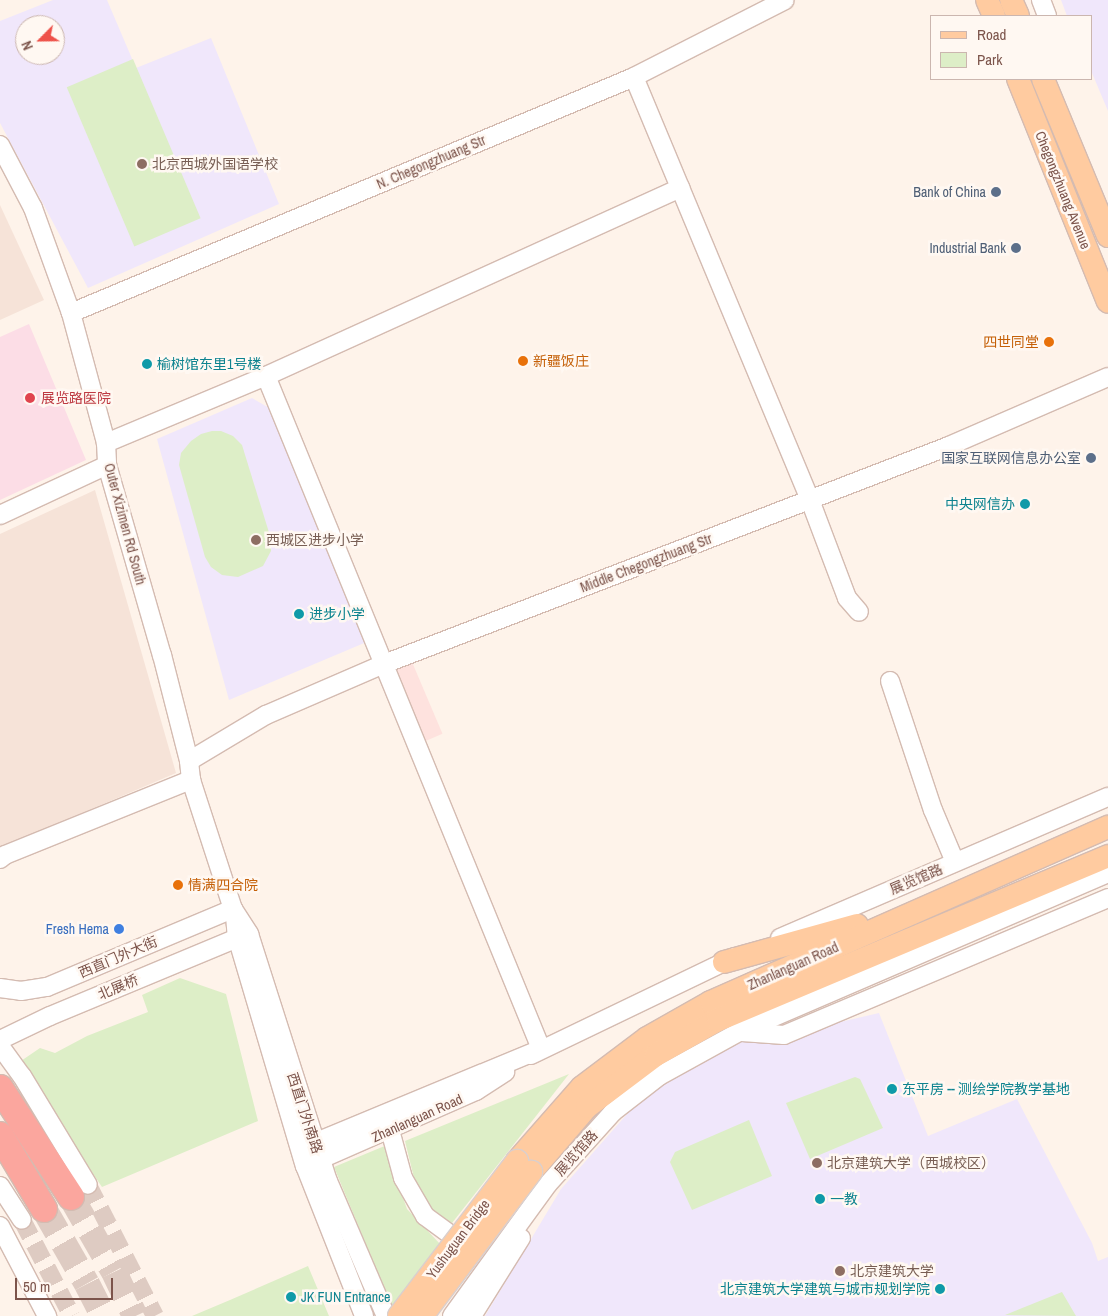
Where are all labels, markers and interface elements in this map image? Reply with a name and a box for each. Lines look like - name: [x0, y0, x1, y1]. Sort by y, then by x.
- north arrow: [15, 15, 65, 65]
- legend: [930, 15, 1093, 80]
- text: Road: [977, 24, 1006, 45]
- text: N: [17, 38, 37, 53]
- text: Park: [977, 49, 1002, 70]
- street label: Chegongzhuang Avenue: [1032, 128, 1094, 252]
- street label: N. Chegongzhuang Str: [374, 131, 488, 193]
- place label: 北京西城外国语学校: [152, 156, 278, 172]
- marker: 北京西城外国语学校: [136, 158, 148, 170]
- place label: Bank of China: [913, 184, 986, 200]
- marker: Bank of China: [990, 186, 1002, 198]
- place label: Industrial Bank: [929, 240, 1006, 256]
- marker: Industrial Bank: [1010, 242, 1022, 254]
- place label: 四世同堂: [983, 334, 1039, 350]
- marker: 四世同堂: [1043, 336, 1055, 348]
- place label: 新疆饭庄: [533, 353, 589, 369]
- marker: 新疆饭庄: [517, 355, 529, 367]
- place label: 榆树馆东里1号楼: [157, 356, 261, 372]
- marker: 榆树馆东里1号楼: [141, 358, 153, 370]
- place label: 展览路医院: [41, 390, 111, 406]
- marker: 展览路医院: [23, 391, 37, 405]
- place label: 国家互联网信息办公室: [941, 450, 1081, 466]
- marker: 国家互联网信息办公室: [1085, 452, 1097, 464]
- street label: Outer Xizimen Rd South: [101, 461, 149, 587]
- place label: 中央网信办: [945, 496, 1015, 512]
- marker: 中央网信办: [1019, 498, 1031, 510]
- street label: Middle Chegongzhuang Str: [578, 530, 714, 596]
- place label: 西城区进步小学: [266, 532, 364, 548]
- marker: 西城区进步小学: [250, 534, 262, 546]
- place label: 进步小学: [309, 606, 365, 622]
- marker: 进步小学: [293, 608, 305, 620]
- street label: 展览馆路: [887, 860, 945, 898]
- place label: 情满四合院: [188, 877, 258, 893]
- marker: 情满四合院: [172, 879, 184, 891]
- place label: Fresh Hema: [46, 921, 109, 937]
- marker: Fresh Hema: [113, 923, 125, 935]
- street label: 西直门外大街: [76, 933, 160, 981]
- street label: Zhanlanguan Road: [745, 938, 841, 994]
- street label: 北展桥: [95, 971, 141, 1003]
- street label: 西直门外南路: [284, 1070, 326, 1156]
- place label: 东平房 -- 测绘学院教学基地: [902, 1081, 1070, 1097]
- marker: 东平房 -- 测绘学院教学基地: [886, 1083, 898, 1095]
- street label: Zhanlanguan Road: [369, 1090, 465, 1146]
- street label: 展览馆路: [551, 1127, 601, 1179]
- place label: 北京建筑大学（西城校区）: [827, 1155, 995, 1171]
- marker: 北京建筑大学（西城校区）: [811, 1157, 823, 1169]
- place label: 一教: [830, 1191, 858, 1207]
- marker: 一教: [814, 1193, 826, 1205]
- street label: Yushuguan Bridge: [423, 1196, 493, 1282]
- place label: 北京建筑大学: [850, 1263, 934, 1279]
- marker: 北京建筑大学: [834, 1265, 846, 1277]
- scale bar: [18, 1268, 115, 1300]
- text: 50 m: [23, 1276, 50, 1297]
- place label: 北京建筑大学建筑与城市规划学院: [720, 1281, 930, 1297]
- marker: 北京建筑大学建筑与城市规划学院: [934, 1283, 946, 1295]
- place label: JK FUN Entrance: [301, 1289, 390, 1305]
- marker: JK FUN Entrance: [285, 1291, 297, 1303]

